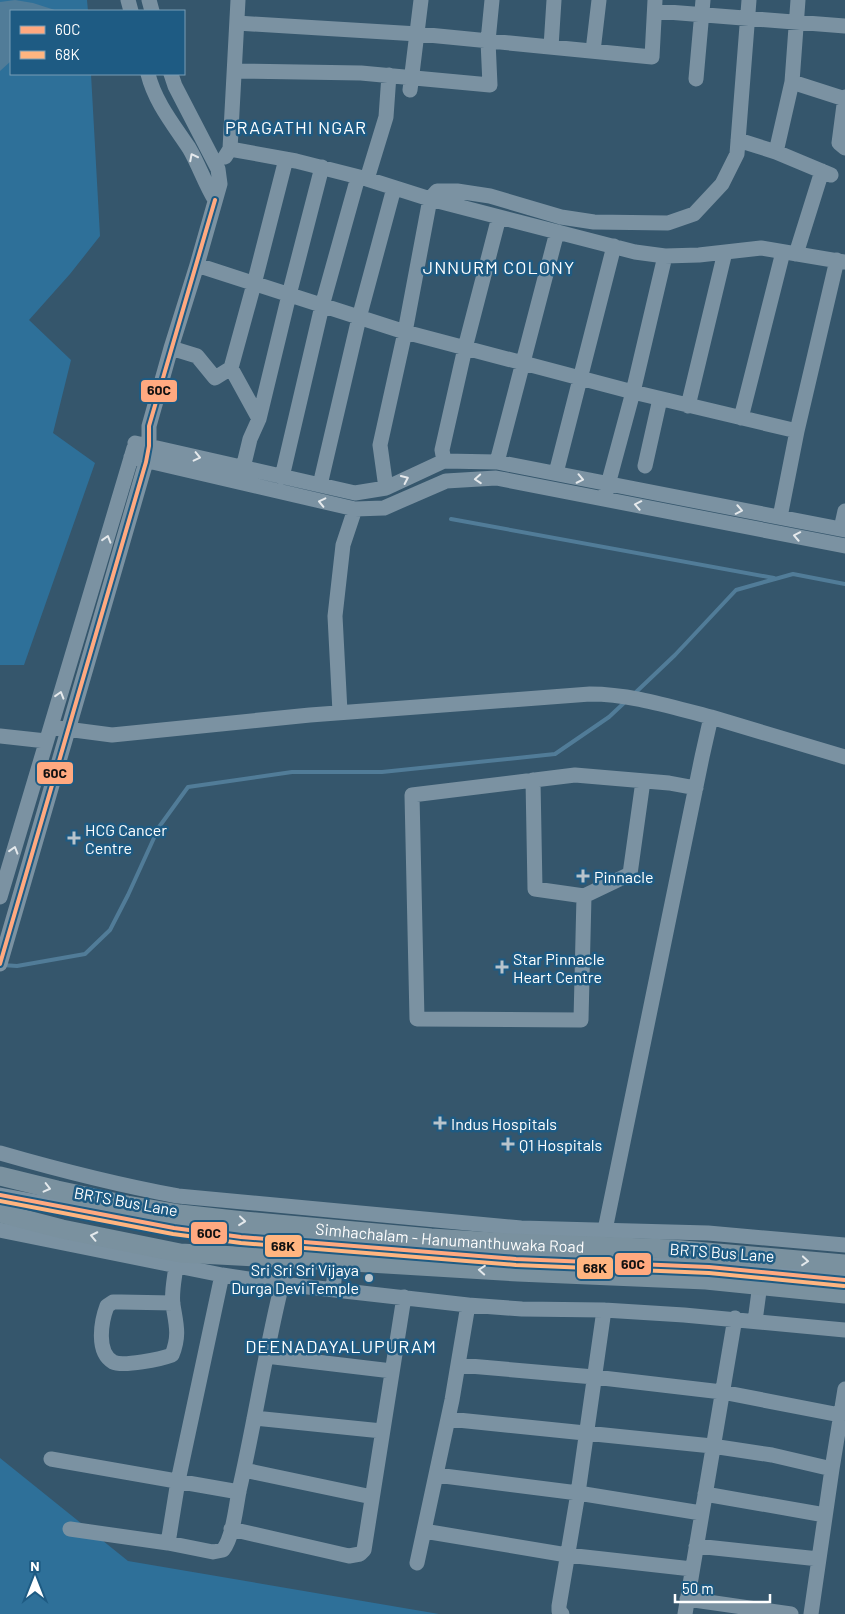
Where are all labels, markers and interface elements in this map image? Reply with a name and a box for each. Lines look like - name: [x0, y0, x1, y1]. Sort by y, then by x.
- legend: [10, 10, 185, 75]
- text: 60C: [55, 20, 80, 38]
- text: 68K: [55, 45, 80, 63]
- district label: PRAGATHI NGAR: [225, 116, 367, 138]
- one-way arrow: [189, 153, 199, 162]
- district label: JNNURM COLONY: [423, 256, 575, 278]
- line badge: 60C: [140, 379, 178, 403]
- text: 60C: [147, 381, 171, 398]
- one-way arrow: [192, 451, 201, 462]
- one-way arrow: [575, 473, 584, 483]
- one-way arrow: [474, 474, 482, 485]
- one-way arrow: [400, 475, 409, 486]
- one-way arrow: [317, 497, 326, 508]
- one-way arrow: [633, 500, 642, 511]
- one-way arrow: [735, 504, 744, 514]
- one-way arrow: [793, 532, 802, 542]
- one-way arrow: [101, 535, 111, 543]
- one-way arrow: [55, 691, 65, 699]
- line badge: 60C: [36, 761, 74, 785]
- text: 60C: [43, 764, 67, 781]
- place label: HCG Cancer Centre: [85, 820, 167, 857]
- marker: HCG Cancer Centre: [67, 831, 81, 845]
- one-way arrow: [8, 847, 18, 855]
- place label: Pinnacle: [594, 867, 654, 886]
- marker: Pinnacle: [576, 869, 590, 883]
- place label: Star Pinnacle Heart Centre: [513, 949, 605, 986]
- marker: Star Pinnacle Heart Centre: [495, 960, 509, 974]
- place label: Indus Hospitals: [451, 1114, 557, 1133]
- marker: Indus Hospitals: [433, 1116, 447, 1130]
- place label: Q1 Hospitals: [519, 1135, 602, 1154]
- marker: Q1 Hospitals: [501, 1137, 515, 1151]
- one-way arrow: [43, 1182, 52, 1193]
- street label: BRTS Bus Lane: [73, 1183, 179, 1219]
- one-way arrow: [238, 1215, 246, 1226]
- street label: Simhachalam - Hanumanthuwaka Road: [315, 1218, 585, 1255]
- line badge: 60C: [190, 1221, 228, 1245]
- text: 60C: [197, 1224, 221, 1241]
- one-way arrow: [90, 1231, 99, 1242]
- line badge: 68K: [264, 1234, 303, 1258]
- text: 68K: [271, 1237, 295, 1254]
- street label: BRTS Bus Lane: [669, 1239, 775, 1265]
- line badge: 60C: [614, 1252, 652, 1276]
- text: 60C: [621, 1255, 645, 1272]
- one-way arrow: [802, 1255, 810, 1266]
- line badge: 68K: [576, 1256, 614, 1280]
- text: 68K: [583, 1259, 607, 1276]
- place label: Sri Sri Sri Vijaya Durga Devi Temple: [231, 1260, 359, 1297]
- one-way arrow: [478, 1265, 486, 1276]
- marker: Sri Sri Sri Vijaya Durga Devi Temple: [363, 1272, 375, 1284]
- district label: DEENADAYALUPURAM: [245, 1335, 437, 1357]
- north arrow: [10, 1554, 60, 1604]
- text: N: [30, 1557, 40, 1574]
- scale bar: [675, 1572, 770, 1604]
- text: 50 m: [682, 1579, 714, 1597]

